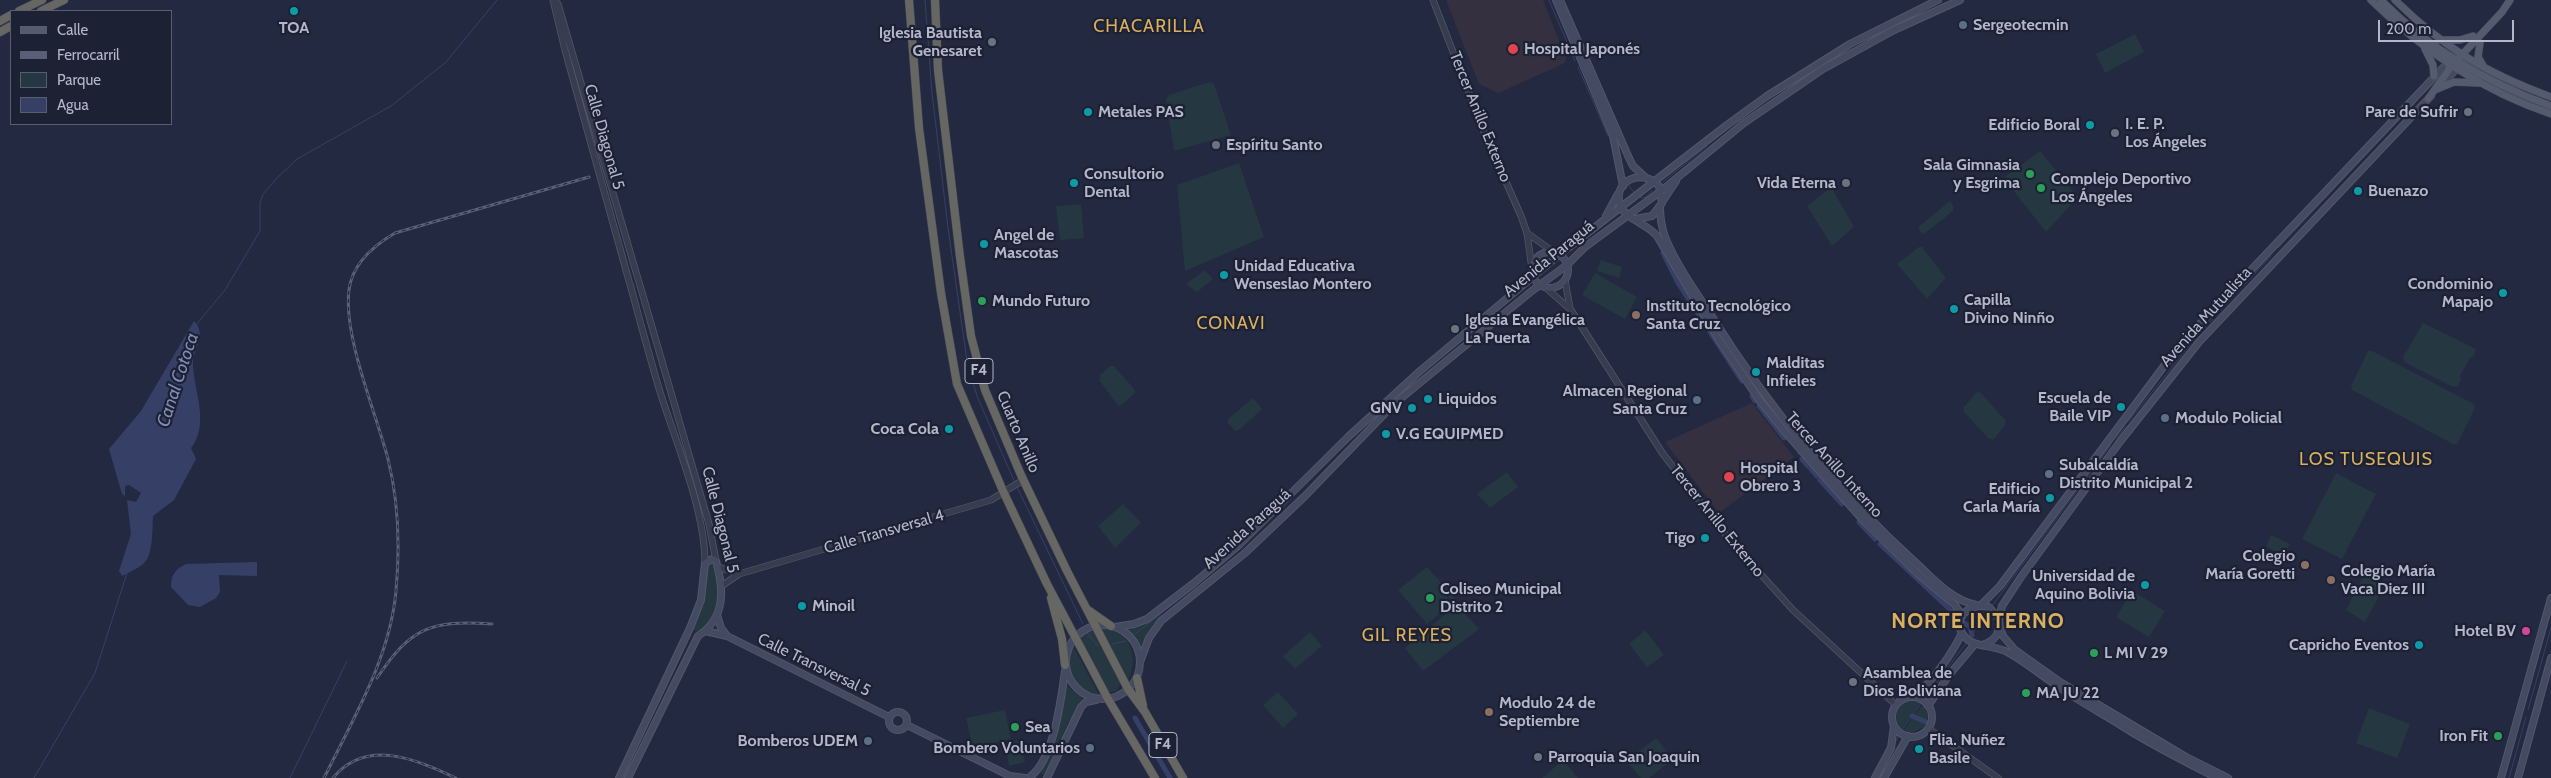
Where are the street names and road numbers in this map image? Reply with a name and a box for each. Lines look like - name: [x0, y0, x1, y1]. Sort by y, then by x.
- street label: Tercer Anillo Externo: [1445, 49, 1515, 185]
- street label: Calle Diagonal 5: [580, 82, 628, 192]
- street label: Avenida Paraguá: [1500, 217, 1598, 301]
- street label: Avenida Mutualista: [2156, 263, 2256, 371]
- road number: F4: [965, 358, 993, 384]
- street label: Cuarto Anillo: [992, 388, 1044, 476]
- street label: Tercer Anillo Interno: [1782, 408, 1886, 522]
- street label: Tercer Anillo Externo: [1666, 461, 1768, 581]
- street label: Calle Diagonal 5: [698, 465, 742, 575]
- street label: Avenida Paraguá: [1199, 485, 1295, 573]
- street label: Calle Transversal 4: [822, 506, 946, 558]
- street label: Calle Transversal 5: [754, 629, 874, 701]
- road number: F4: [1149, 732, 1177, 758]

